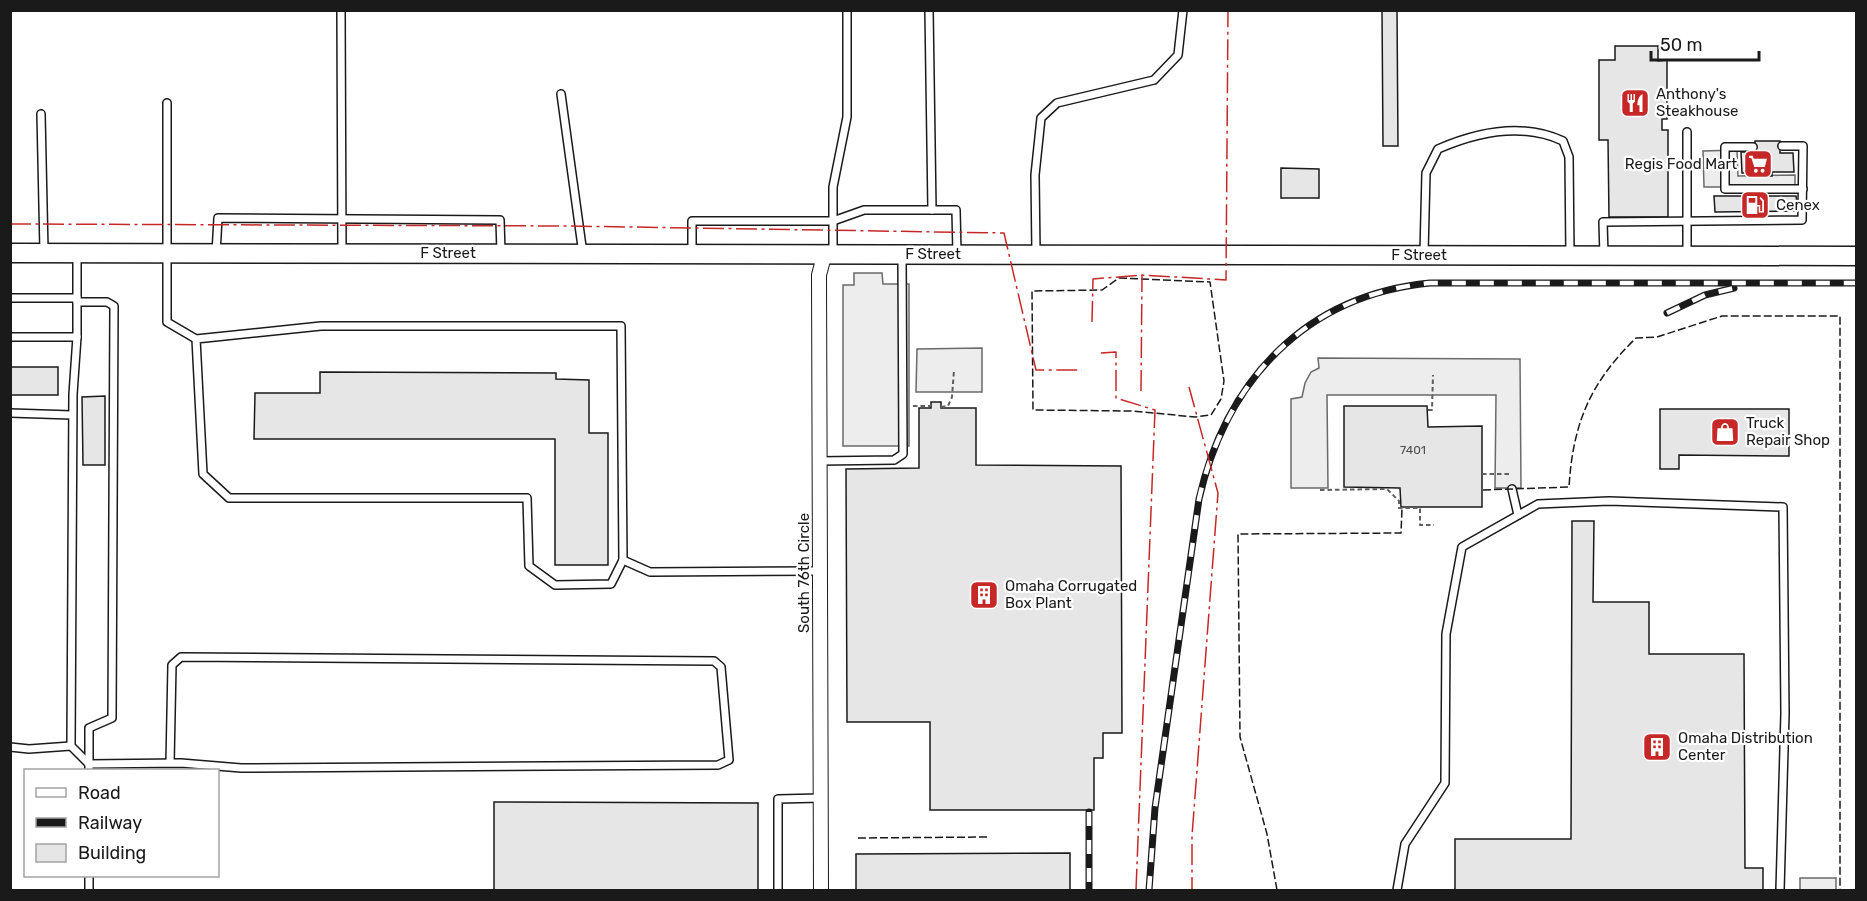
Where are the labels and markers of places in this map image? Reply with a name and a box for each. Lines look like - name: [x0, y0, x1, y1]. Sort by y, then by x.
- place label: Anthony's Steakhouse: [1656, 85, 1738, 120]
- restaurant icon: Anthony's Steakhouse: [1619, 87, 1651, 119]
- supermarket icon: Regis Food Mart: [1742, 148, 1774, 180]
- place label: Regis Food Mart: [1625, 155, 1737, 173]
- fuel station icon: Cenex: [1739, 189, 1771, 221]
- place label: Cenex: [1776, 196, 1820, 214]
- place label: Truck Repair Shop: [1746, 414, 1830, 449]
- shop icon: Truck Repair Shop: [1709, 416, 1741, 448]
- place label: Omaha Corrugated Box Plant: [1005, 577, 1137, 612]
- building icon: Omaha Corrugated Box Plant: [968, 579, 1000, 611]
- place label: Omaha Distribution Center: [1678, 729, 1813, 764]
- building icon: Omaha Distribution Center: [1641, 731, 1673, 763]

